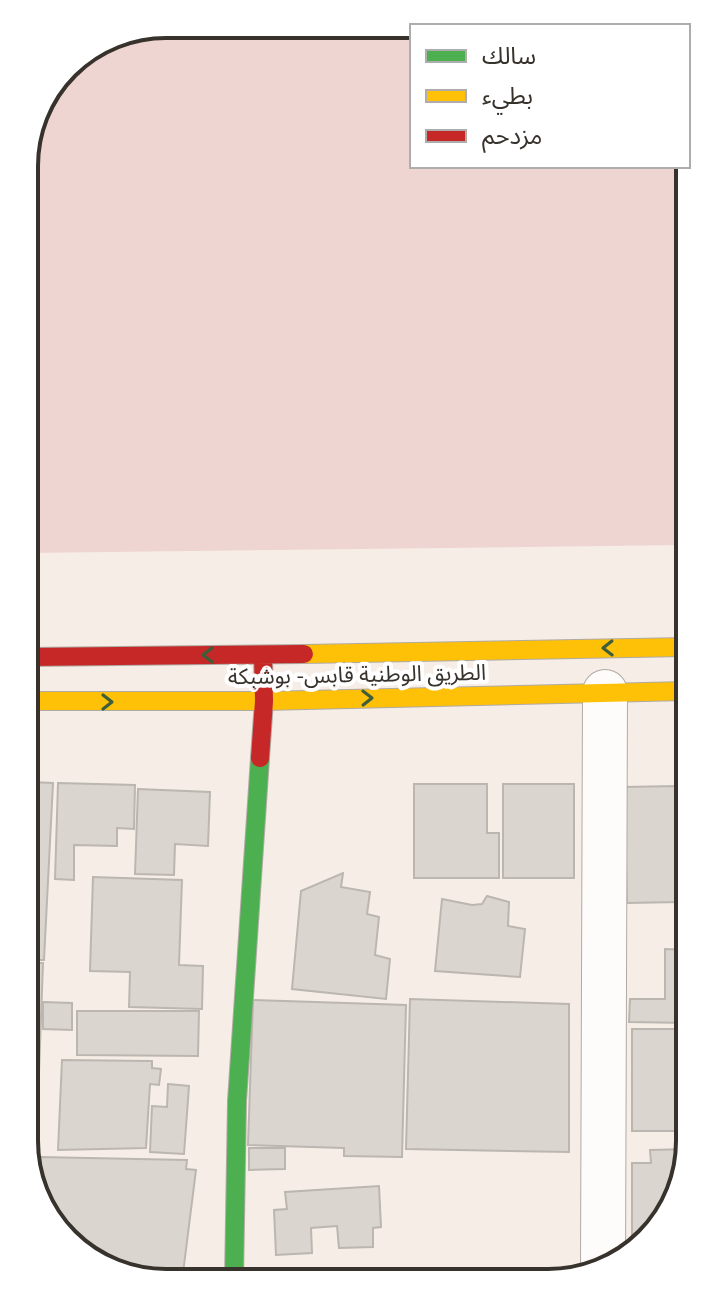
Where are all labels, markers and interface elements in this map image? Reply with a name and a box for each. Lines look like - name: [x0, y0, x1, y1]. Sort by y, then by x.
- legend: [410, 24, 690, 168]
- text: سالك: [482, 41, 536, 69]
- text: بطيء: [482, 81, 533, 115]
- text: مزدحم: [482, 121, 542, 153]
- one-way arrow: [601, 639, 614, 657]
- one-way arrow: [201, 647, 214, 664]
- street label: الطريق الوطنية قابس - بوشبكة: [228, 659, 486, 690]
- one-way arrow: [361, 690, 374, 707]
- one-way arrow: [101, 693, 114, 711]

